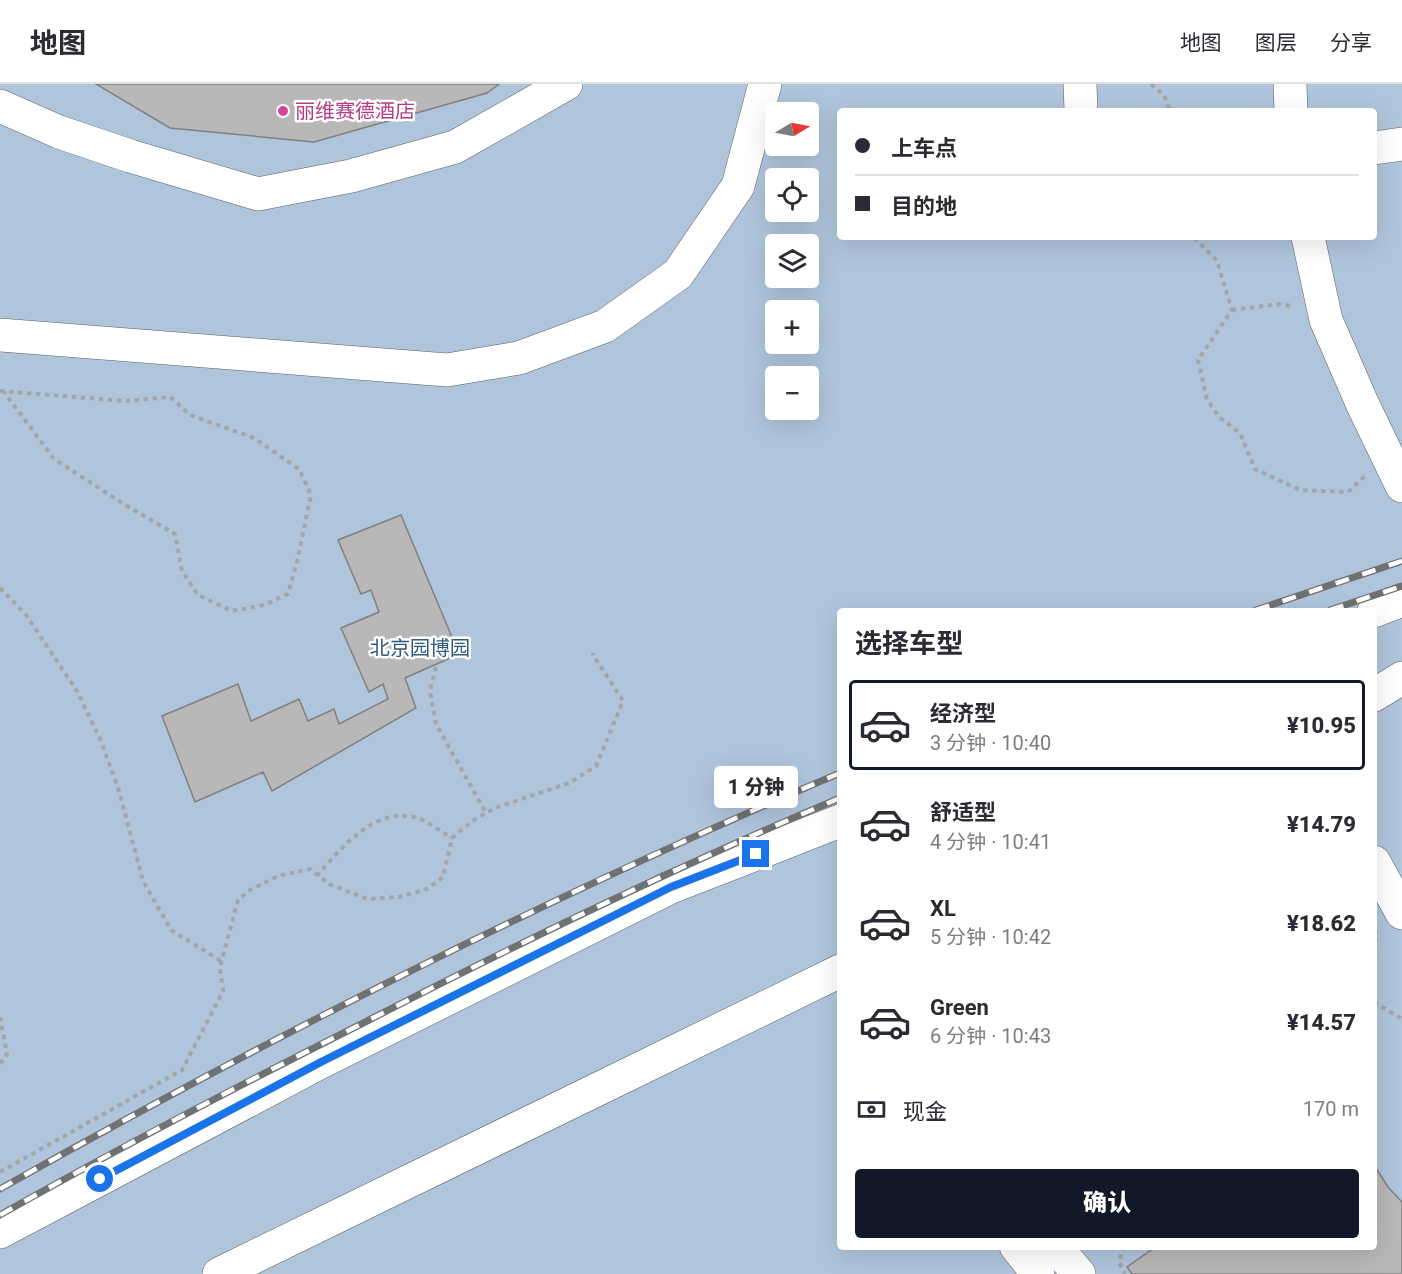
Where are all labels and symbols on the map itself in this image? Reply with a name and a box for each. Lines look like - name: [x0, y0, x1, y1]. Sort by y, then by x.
- place label: 丽维赛德酒店: [295, 99, 415, 123]
- north arrow: [765, 102, 819, 156]
- marker: 丽维赛德酒店: [276, 104, 290, 118]
- park label: 北京园博园: [370, 636, 470, 660]
- callout: 1 分钟: [714, 767, 798, 809]
- route end: [742, 840, 769, 867]
- route start: [86, 1165, 113, 1192]

